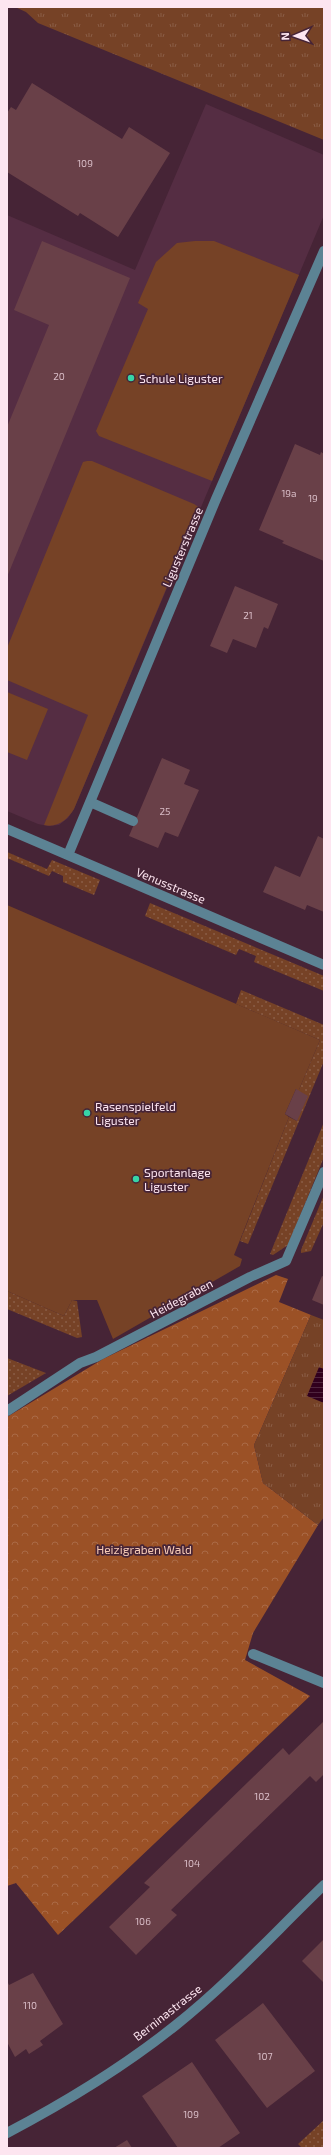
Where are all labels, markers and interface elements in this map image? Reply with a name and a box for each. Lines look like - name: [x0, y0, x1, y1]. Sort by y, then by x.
- north arrow: [275, 16, 315, 56]
- text: N: [278, 32, 291, 41]
- house number: 109: [77, 157, 93, 169]
- house number: 20: [53, 370, 65, 382]
- place label: Schule Liguster: [139, 371, 223, 385]
- marker: Schule Liguster: [126, 373, 136, 383]
- house number: 19a: [281, 487, 297, 499]
- house number: 19: [308, 492, 318, 504]
- street label: Ligusterstrasse: [159, 505, 205, 589]
- house number: 21: [243, 609, 253, 621]
- house number: 25: [160, 805, 170, 817]
- street label: Venusstrasse: [134, 864, 208, 906]
- place label: Rasenspielfeld Liguster: [95, 1099, 176, 1127]
- marker: Rasenspielfeld Liguster: [82, 1108, 92, 1118]
- place label: Sportanlage Liguster: [144, 1165, 211, 1193]
- marker: Sportanlage Liguster: [131, 1174, 141, 1184]
- street label: Heidegraben: [147, 1276, 215, 1320]
- park label: Heizigraben Wald: [96, 1542, 192, 1556]
- house number: 102: [254, 1790, 270, 1802]
- house number: 104: [184, 1857, 200, 1869]
- house number: 106: [135, 1915, 151, 1927]
- street label: Berninastrasse: [130, 1981, 204, 2043]
- house number: 110: [23, 1999, 37, 2011]
- house number: 107: [257, 2050, 273, 2062]
- house number: 109: [183, 2108, 199, 2120]

